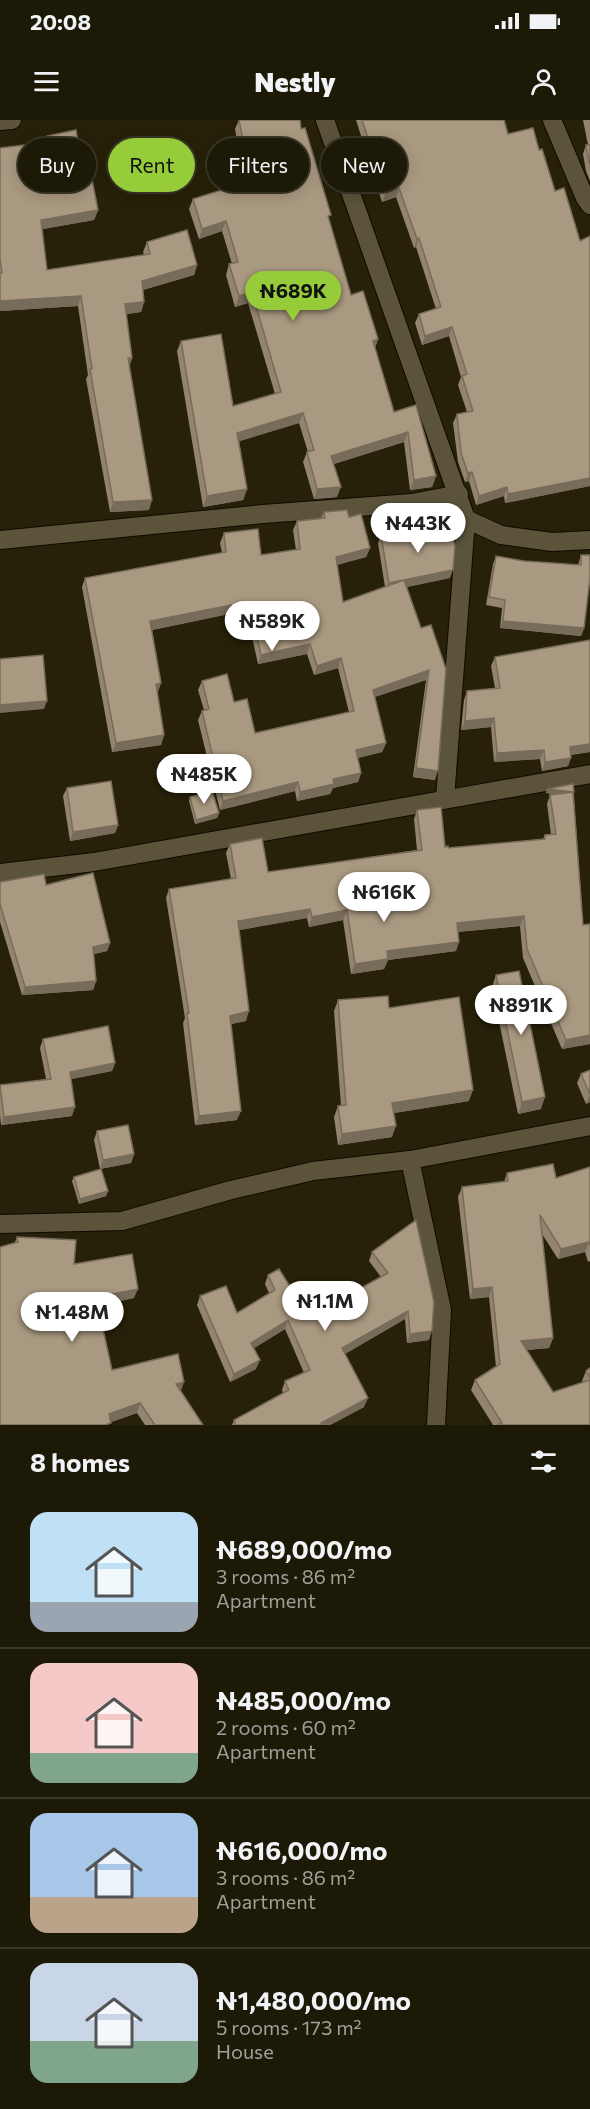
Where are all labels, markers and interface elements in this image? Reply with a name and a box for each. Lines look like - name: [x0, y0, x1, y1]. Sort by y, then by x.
- text: 20:08: [30, 8, 91, 35]
- icon: menu: [30, 65, 63, 98]
- text: Nestly: [254, 65, 336, 98]
- icon: person: [527, 65, 560, 98]
- chip: Buy: [18, 138, 96, 192]
- chip: Rent: [108, 138, 195, 192]
- chip: Filters: [207, 138, 309, 192]
- chip: New: [321, 138, 407, 192]
- pin: ₦689K: [251, 271, 335, 322]
- text: ₦689K: [259, 278, 327, 302]
- pin: ₦443K: [376, 503, 460, 554]
- text: ₦443K: [385, 510, 451, 534]
- pin: ₦589K: [230, 601, 314, 652]
- text: ₦589K: [239, 608, 305, 632]
- pin: ₦485K: [162, 754, 246, 805]
- text: ₦485K: [171, 761, 237, 785]
- pin: ₦616K: [342, 872, 426, 923]
- text: ₦616K: [352, 879, 416, 903]
- pin: ₦891K: [479, 985, 563, 1036]
- text: ₦891K: [489, 992, 553, 1016]
- pin: ₦1.1M: [283, 1281, 367, 1332]
- text: ₦1.1M: [296, 1288, 354, 1312]
- pin: ₦1.48M: [23, 1292, 121, 1343]
- text: ₦1.48M: [35, 1299, 109, 1323]
- icon: filters: [527, 1445, 560, 1478]
- text: 8 homes: [30, 1446, 130, 1477]
- text: ₦689,000/mo: [216, 1533, 392, 1564]
- icon: home: [78, 1536, 150, 1608]
- text: 3 rooms · 86 m²: [216, 1564, 355, 1588]
- text: Apartment: [216, 1588, 316, 1612]
- text: ₦485,000/mo: [216, 1684, 391, 1715]
- icon: home: [78, 1687, 150, 1759]
- text: 2 rooms · 60 m²: [216, 1715, 356, 1739]
- text: Apartment: [216, 1739, 316, 1763]
- text: ₦616,000/mo: [216, 1834, 388, 1865]
- icon: home: [78, 1837, 150, 1909]
- text: 3 rooms · 86 m²: [216, 1865, 355, 1889]
- text: Apartment: [216, 1889, 316, 1913]
- text: ₦1,480,000/mo: [216, 1984, 411, 2015]
- icon: home: [78, 1987, 150, 2059]
- text: 5 rooms · 173 m²: [216, 2015, 362, 2039]
- text: House: [216, 2039, 274, 2063]

